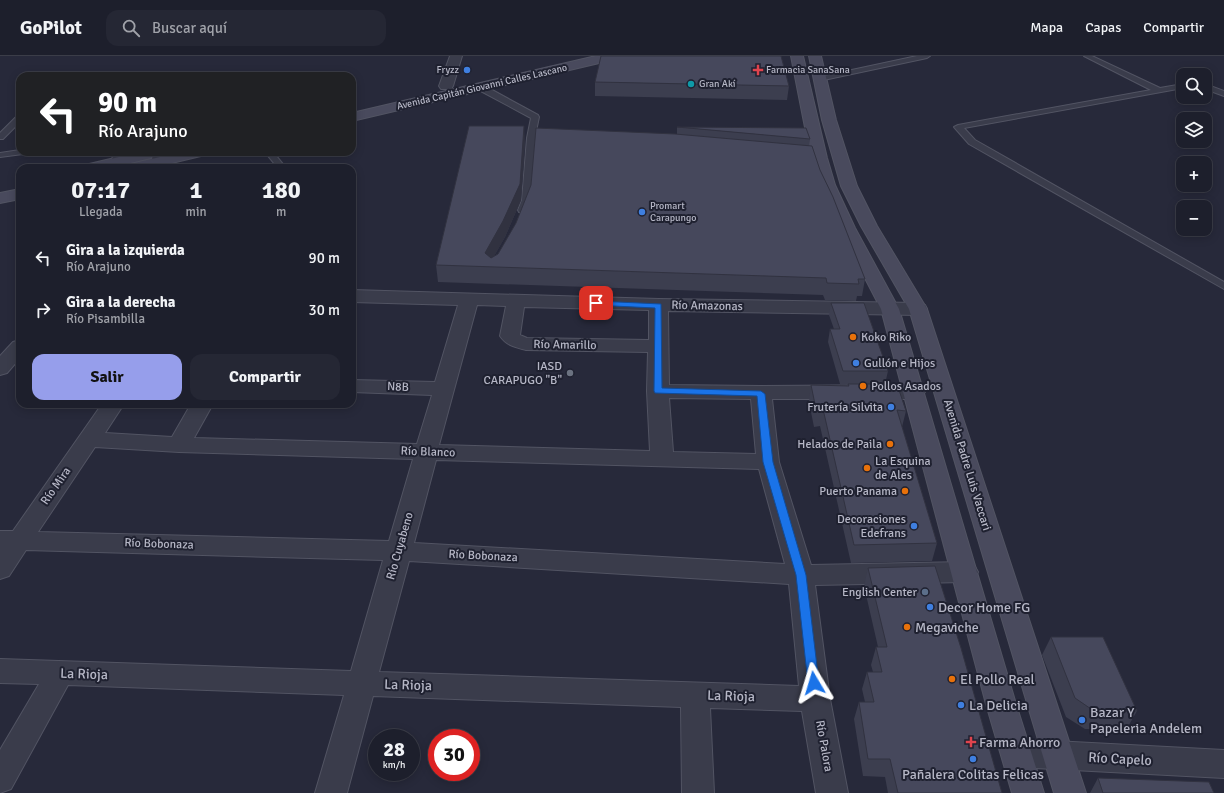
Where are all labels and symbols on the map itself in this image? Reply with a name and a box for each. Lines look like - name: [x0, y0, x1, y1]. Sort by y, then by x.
- street label: Avenida Capitán Giovanni Calles Lascano: [396, 62, 568, 112]
- place label: Fryzz: [436, 64, 460, 76]
- place label: Farmacia SanaSana: [766, 64, 850, 76]
- marker: Fryzz: [462, 65, 472, 75]
- marker: Farmacia SanaSana: [753, 65, 763, 75]
- place label: Gran Akí: [699, 78, 736, 90]
- marker: Gran Akí: [686, 79, 696, 89]
- place label: Promart Carapungo: [650, 200, 696, 224]
- marker: Promart Carapungo: [637, 207, 647, 217]
- pin: [579, 286, 613, 320]
- street label: Río Amazonas: [671, 298, 743, 314]
- place label: Koko Riko: [861, 330, 911, 345]
- marker: Koko Riko: [848, 332, 858, 342]
- street label: Río Amarillo: [533, 337, 597, 353]
- place label: Gullón e Hijos: [864, 356, 935, 371]
- marker: Gullón e Hijos: [851, 358, 861, 368]
- place label: IASD CARAPUGO "B": [483, 359, 562, 388]
- marker: IASD CARAPUGO "B": [565, 368, 575, 378]
- street label: N8B: [387, 379, 409, 395]
- place label: Pollos Asados: [871, 379, 941, 394]
- marker: Pollos Asados: [858, 381, 868, 391]
- street label: Avenida Padre Luis Vaccari: [940, 398, 994, 532]
- place label: Frutería Silvita: [807, 400, 883, 415]
- marker: Frutería Silvita: [886, 402, 896, 412]
- place label: Helados de Paila: [797, 437, 882, 452]
- marker: Helados de Paila: [885, 439, 895, 449]
- street label: Río Blanco: [400, 444, 456, 460]
- place label: La Esquina de Ales: [875, 454, 931, 483]
- marker: La Esquina de Ales: [862, 463, 872, 473]
- street label: Río Mira: [38, 464, 74, 508]
- place label: Puerto Panama: [819, 484, 897, 499]
- marker: Puerto Panama: [900, 486, 910, 496]
- street label: Río Cuyabeno: [383, 510, 417, 582]
- place label: Decoraciones Edefrans: [837, 512, 906, 541]
- marker: Decoraciones Edefrans: [909, 521, 919, 531]
- street label: Río Bobonaza: [124, 535, 194, 553]
- street label: Río Bobonaza: [448, 547, 518, 565]
- place label: English Center: [842, 585, 918, 600]
- marker: English Center: [920, 587, 930, 597]
- place label: Decor Home FG: [938, 599, 1030, 616]
- marker: Decor Home FG: [925, 602, 935, 612]
- place label: Megaviche: [915, 619, 979, 636]
- marker: Megaviche: [902, 622, 912, 632]
- position arrow: [793, 662, 835, 704]
- street label: La Rioja: [60, 665, 108, 683]
- place label: El Pollo Real: [960, 671, 1035, 688]
- marker: El Pollo Real: [947, 674, 957, 684]
- street label: La Rioja: [384, 676, 432, 694]
- street label: La Rioja: [707, 687, 755, 705]
- place label: La Delicia: [969, 697, 1028, 714]
- marker: La Delicia: [956, 700, 966, 710]
- place label: Bazar Y Papeleria Andelem: [1090, 704, 1202, 737]
- marker: Bazar Y Papeleria Andelem: [1077, 715, 1087, 725]
- street label: Río Palora: [812, 719, 836, 773]
- speed limit sign: 30: [428, 729, 480, 781]
- place label: Farma Ahorro: [979, 734, 1060, 751]
- marker: Farma Ahorro: [966, 737, 976, 747]
- street label: Río Capelo: [1088, 749, 1152, 769]
- marker: Pañalera Colitas Felicas: [968, 754, 978, 764]
- place label: Pañalera Colitas Felicas: [902, 766, 1044, 783]

